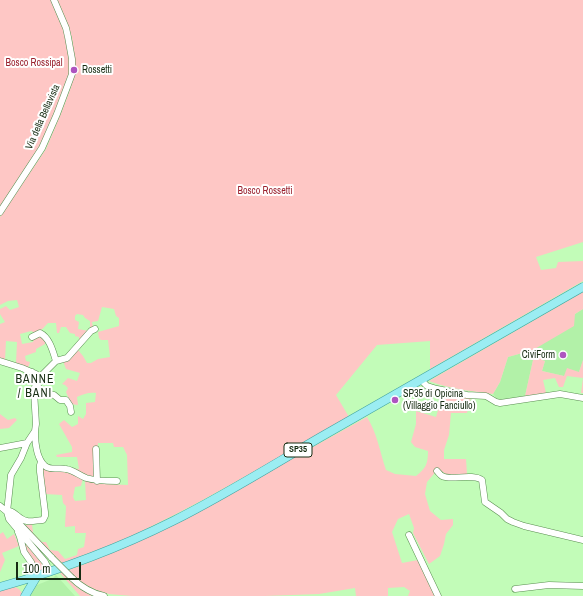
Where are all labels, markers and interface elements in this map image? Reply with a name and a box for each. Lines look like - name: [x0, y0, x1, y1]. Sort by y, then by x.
- park label: Bosco Rossipal: [6, 57, 62, 69]
- place label: Rossetti: [82, 64, 112, 76]
- marker: Rossetti: [69, 65, 79, 75]
- street label: Via della Bellavista: [23, 83, 63, 151]
- park label: Bosco Rossetti: [237, 185, 293, 197]
- place label: CiviForm: [522, 349, 555, 361]
- marker: CiviForm: [558, 350, 568, 360]
- district label: BANNE / BANI: [16, 373, 54, 401]
- place label: SP35 di Opicina (Villaggio Fanciullo): [403, 388, 475, 412]
- marker: SP35 di Opicina (Villaggio Fanciullo): [390, 395, 400, 405]
- road number: SP35: [284, 443, 312, 457]
- scale bar: [18, 554, 83, 580]
- text: 100 m: [23, 561, 50, 577]

